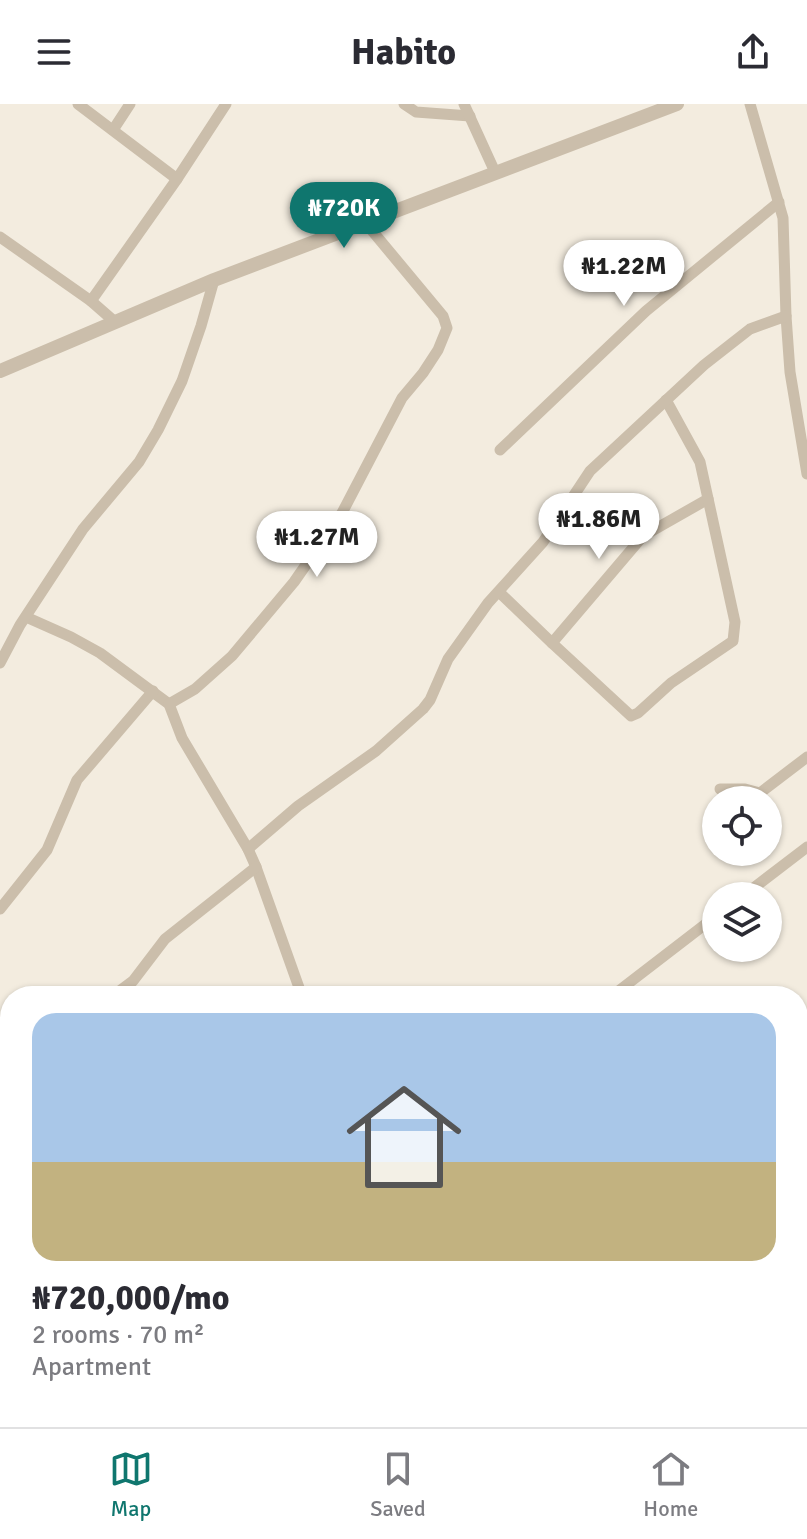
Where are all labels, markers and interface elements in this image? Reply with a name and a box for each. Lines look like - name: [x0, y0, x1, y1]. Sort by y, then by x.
- icon: menu: [32, 30, 76, 74]
- text: Habito: [351, 30, 456, 75]
- icon: share: [731, 30, 775, 74]
- pin: ₦720K: [288, 182, 400, 250]
- text: ₦720K: [308, 192, 380, 224]
- pin: ₦1.22M: [559, 240, 689, 308]
- text: ₦1.22M: [581, 250, 667, 282]
- pin: ₦1.86M: [534, 493, 664, 561]
- text: ₦1.86M: [556, 503, 642, 535]
- pin: ₦1.27M: [252, 511, 382, 579]
- text: ₦1.27M: [274, 521, 360, 553]
- map controls: [702, 786, 782, 962]
- button: locate: [702, 786, 782, 866]
- button: layers: [702, 882, 782, 962]
- icon: home: [332, 1065, 476, 1209]
- text: ₦720,000/mo: [32, 1277, 230, 1319]
- text: 2 rooms · 70 m²: [32, 1319, 205, 1351]
- text: Apartment: [32, 1351, 151, 1383]
- tab: Map: [109, 1447, 153, 1522]
- tab: Saved: [370, 1447, 426, 1522]
- tab: Home: [643, 1447, 698, 1522]

